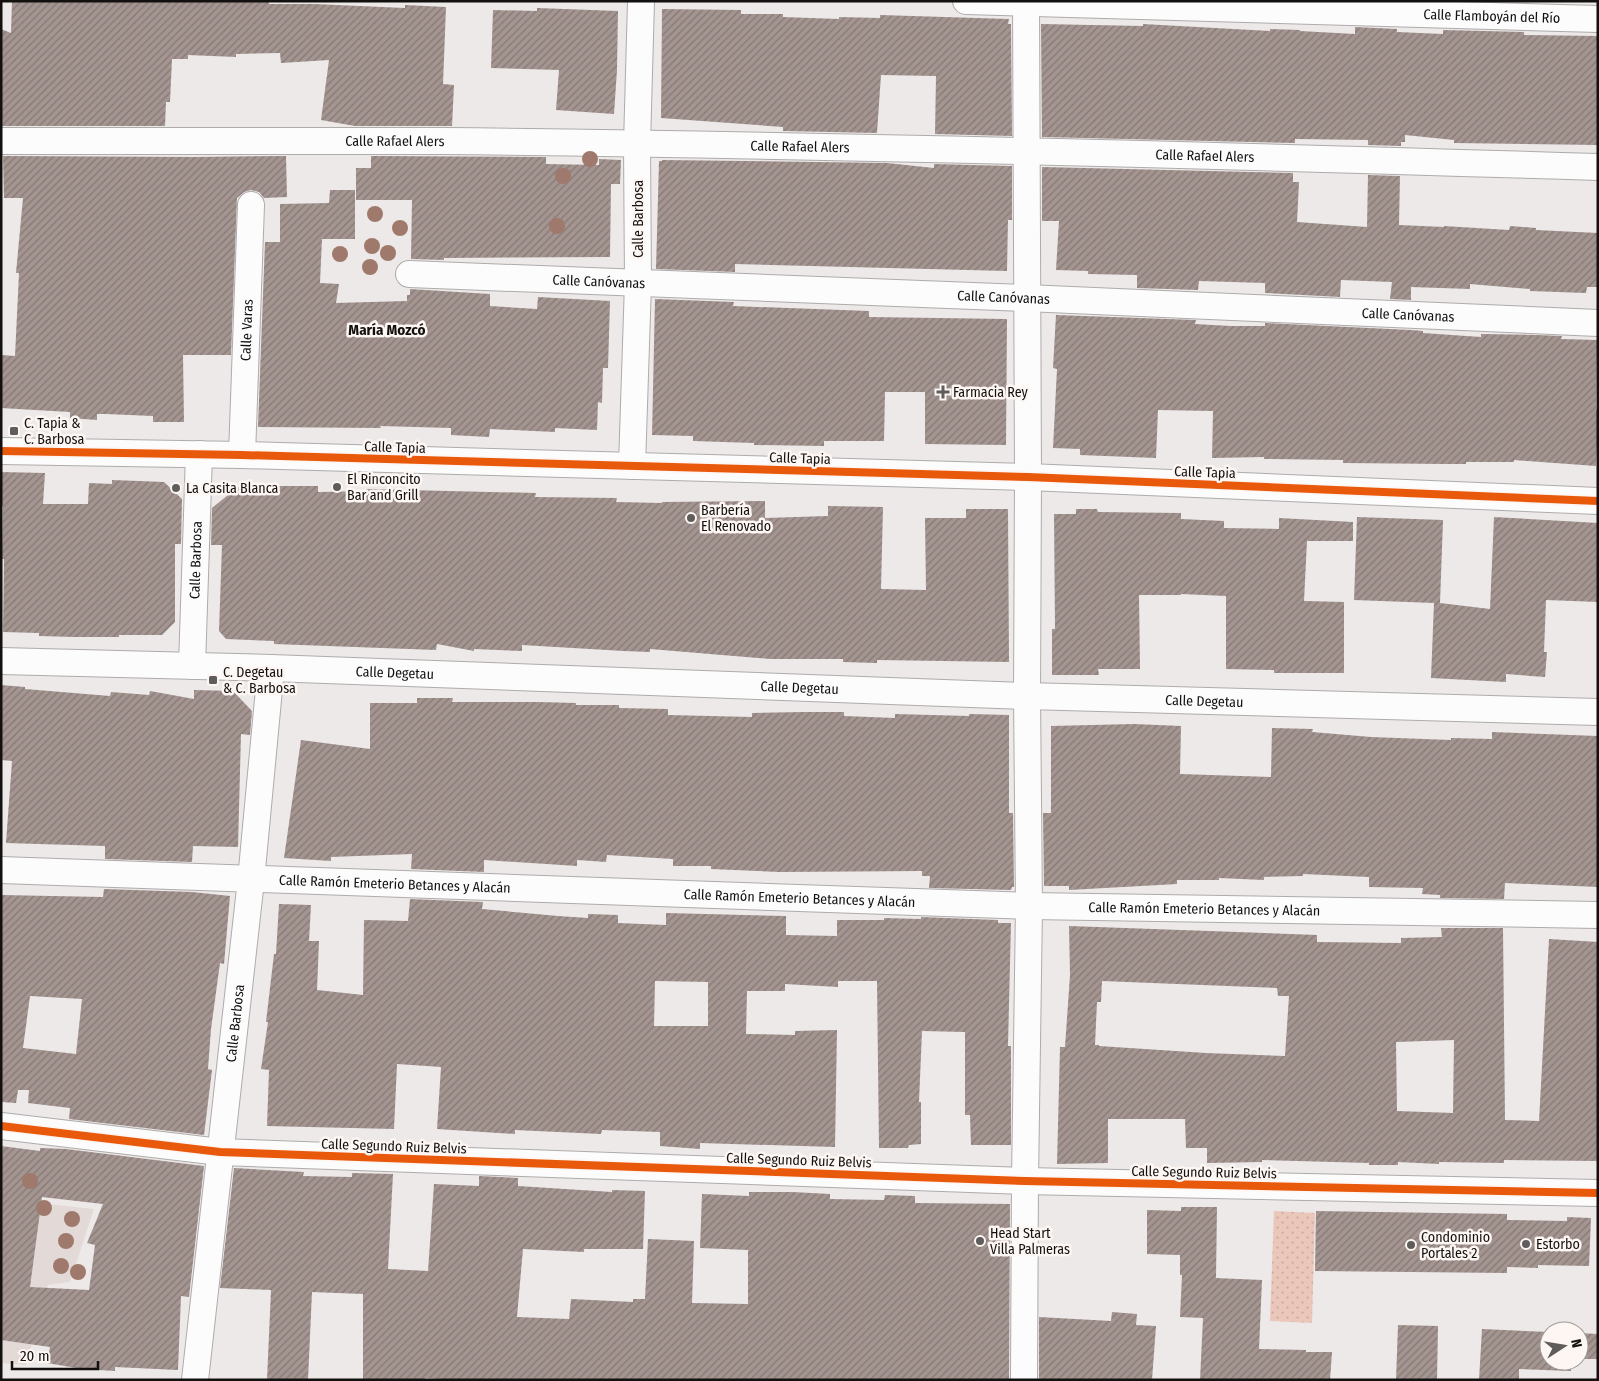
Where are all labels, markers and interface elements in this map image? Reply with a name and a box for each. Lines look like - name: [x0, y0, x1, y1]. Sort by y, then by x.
- street label: Calle Flamboyán del Río: [1423, 6, 1560, 27]
- street label: Calle Rafael Alers: [345, 133, 445, 150]
- street label: Calle Rafael Alers: [750, 137, 850, 156]
- street label: Calle Rafael Alers: [1155, 146, 1255, 166]
- street label: Calle Barbosa: [630, 180, 647, 258]
- street label: Calle Canóvanas: [552, 272, 646, 292]
- street label: Calle Canóvanas: [957, 287, 1050, 308]
- street label: Calle Varas: [237, 299, 257, 361]
- street label: Calle Canóvanas: [1361, 305, 1455, 326]
- district label: María Mozcó: [348, 321, 426, 339]
- place label: Farmacia Rey: [953, 384, 1029, 401]
- marker: Farmacia Rey: [937, 386, 949, 398]
- place label: C. Tapia & C. Barbosa: [24, 415, 84, 448]
- marker: C. Tapia & C. Barbosa: [8, 425, 20, 437]
- street label: Calle Tapia: [364, 438, 426, 457]
- street label: Calle Tapia: [769, 449, 831, 468]
- street label: Calle Tapia: [1174, 463, 1236, 482]
- place label: El Rinconcito Bar and Grill: [347, 471, 421, 504]
- place label: La Casita Blanca: [186, 480, 278, 497]
- marker: El Rinconcito Bar and Grill: [331, 481, 343, 493]
- marker: La Casita Blanca: [170, 482, 182, 494]
- place label: Barbería El Renovado: [701, 502, 771, 535]
- marker: Barbería El Renovado: [685, 512, 697, 524]
- street label: Calle Barbosa: [186, 521, 206, 599]
- street label: Calle Degetau: [355, 663, 434, 683]
- place label: C. Degetau & C. Barbosa: [223, 664, 296, 697]
- marker: C. Degetau & C. Barbosa: [207, 674, 219, 686]
- street label: Calle Degetau: [760, 678, 839, 698]
- street label: Calle Degetau: [1165, 692, 1244, 711]
- street label: Calle Ramón Emeterio Betances y Alacán: [279, 872, 511, 897]
- street label: Calle Ramón Emeterio Betances y Alacán: [683, 886, 916, 911]
- street label: Calle Ramón Emeterio Betances y Alacán: [1088, 899, 1320, 920]
- street label: Calle Barbosa: [223, 983, 248, 1063]
- street label: Calle Segundo Ruiz Belvis: [321, 1135, 467, 1158]
- street label: Calle Segundo Ruiz Belvis: [726, 1149, 872, 1172]
- street label: Calle Segundo Ruiz Belvis: [1131, 1163, 1277, 1182]
- place label: Head Start Villa Palmeras: [990, 1225, 1070, 1258]
- place label: Condominio Portales 2: [1421, 1229, 1490, 1262]
- marker: Head Start Villa Palmeras: [974, 1235, 986, 1247]
- place label: Estorbo: [1536, 1236, 1580, 1253]
- marker: Estorbo: [1520, 1238, 1532, 1250]
- marker: Condominio Portales 2: [1405, 1239, 1417, 1251]
- north arrow: [1539, 1321, 1589, 1371]
- scale bar: [12, 1338, 99, 1370]
- text: N: [1567, 1338, 1585, 1349]
- text: 20 m: [20, 1347, 50, 1365]

